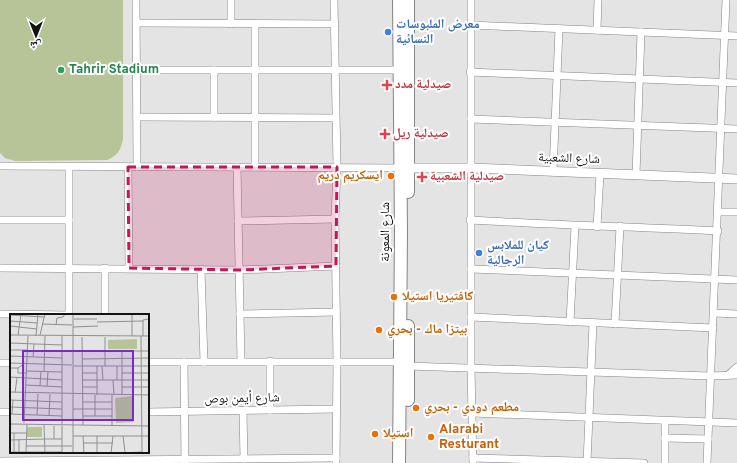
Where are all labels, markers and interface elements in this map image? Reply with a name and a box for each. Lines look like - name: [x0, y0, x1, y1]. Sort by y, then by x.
- north arrow: [16, 16, 56, 56]
- place label: معرض الملبوسات النسائية: [396, 17, 480, 48]
- marker: معرض الملبوسات النسائية: [383, 27, 393, 37]
- text: ش: [30, 38, 42, 52]
- place label: Tahrir Stadium: [69, 62, 159, 78]
- marker: Tahrir Stadium: [56, 65, 66, 75]
- place label: صيدلية مدد: [395, 77, 451, 93]
- marker: صيدلية مدد: [382, 80, 392, 90]
- place label: صيدلية ريل: [393, 126, 449, 142]
- marker: صيدلية ريل: [380, 129, 390, 139]
- street label: شارع الشعبية: [538, 150, 600, 168]
- place label: ايسكريم دريم: [317, 168, 383, 184]
- place label: صيدلية الشعبية: [430, 169, 504, 185]
- marker: ايسكريم دريم: [386, 171, 396, 181]
- marker: صيدلية الشعبية: [417, 172, 427, 182]
- street label: شارع المعونة: [378, 202, 394, 262]
- place label: كيان للملابس الرجالية: [487, 238, 549, 269]
- marker: كيان للملابس الرجالية: [474, 248, 484, 258]
- place label: كافتيريا استيلا: [402, 289, 474, 305]
- marker: كافتيريا استيلا: [389, 292, 399, 302]
- inset map: [10, 314, 149, 453]
- place label: بيتزا ماك - بحري: [387, 322, 468, 339]
- marker: بيتزا ماك - بحري: [374, 325, 384, 335]
- street label: شارع أيمن بوص: [204, 390, 280, 408]
- place label: مطعم دودي - بحري: [424, 400, 519, 417]
- marker: مطعم دودي - بحري: [411, 403, 421, 413]
- place label: Alarabi Resturant: [439, 422, 499, 453]
- place label: استيلا: [383, 426, 413, 442]
- marker: استيلا: [370, 429, 380, 439]
- marker: Alarabi Resturant: [426, 432, 436, 442]

